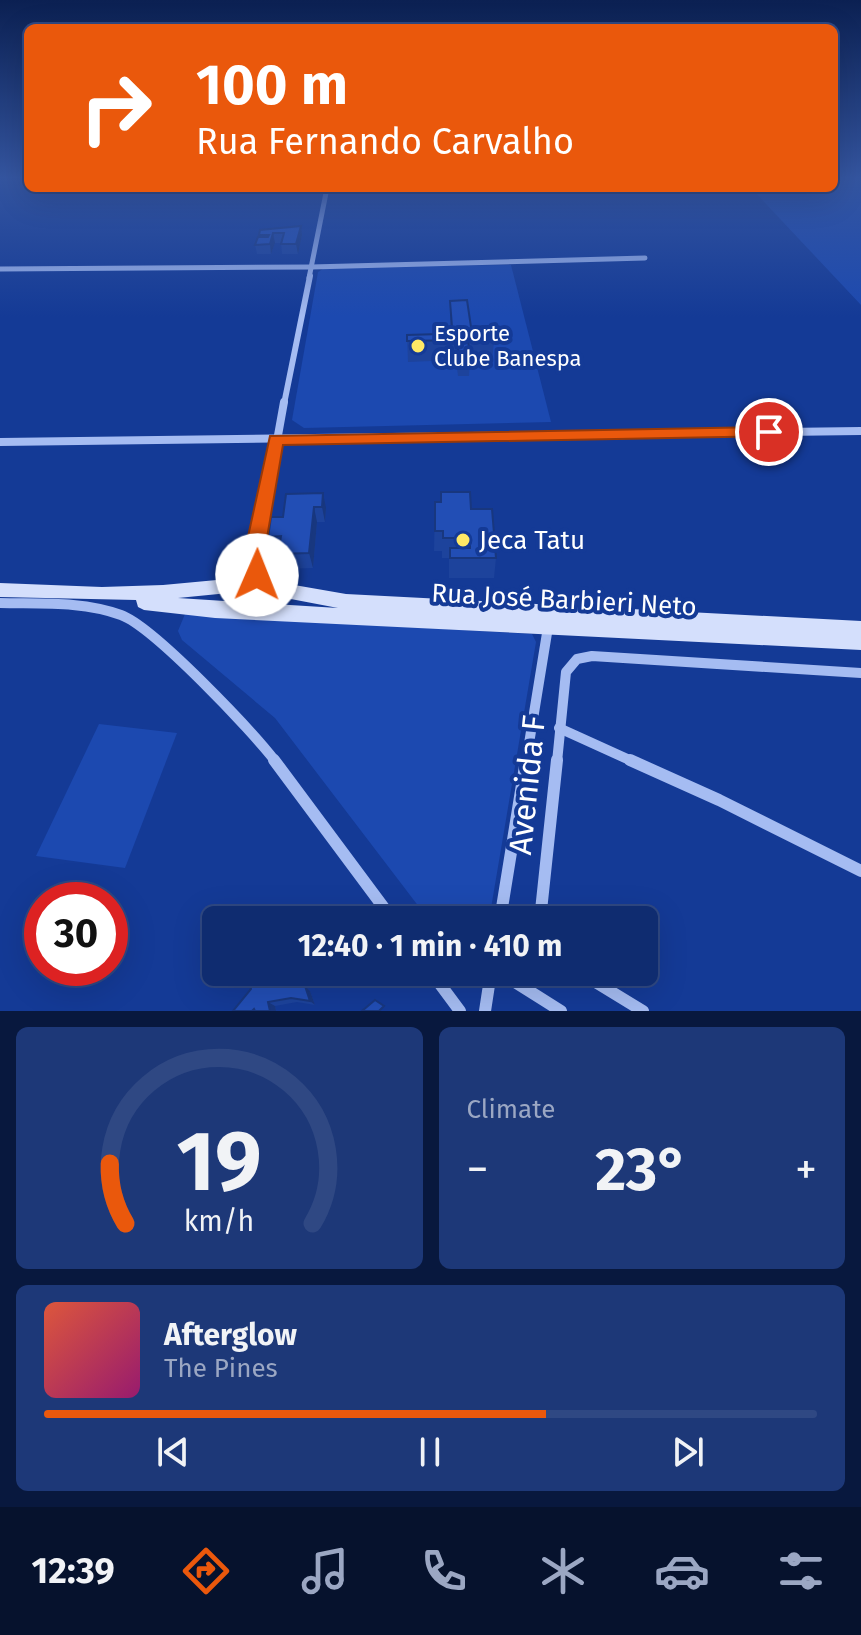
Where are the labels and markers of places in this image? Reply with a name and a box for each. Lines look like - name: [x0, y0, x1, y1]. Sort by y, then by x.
- place label: Esporte Clube Banespa: [434, 320, 582, 372]
- marker: Esporte Clube Banespa: [409, 337, 427, 355]
- pin: [735, 398, 803, 466]
- place label: Jeca Tatu: [479, 525, 585, 556]
- marker: Jeca Tatu: [454, 531, 472, 549]

